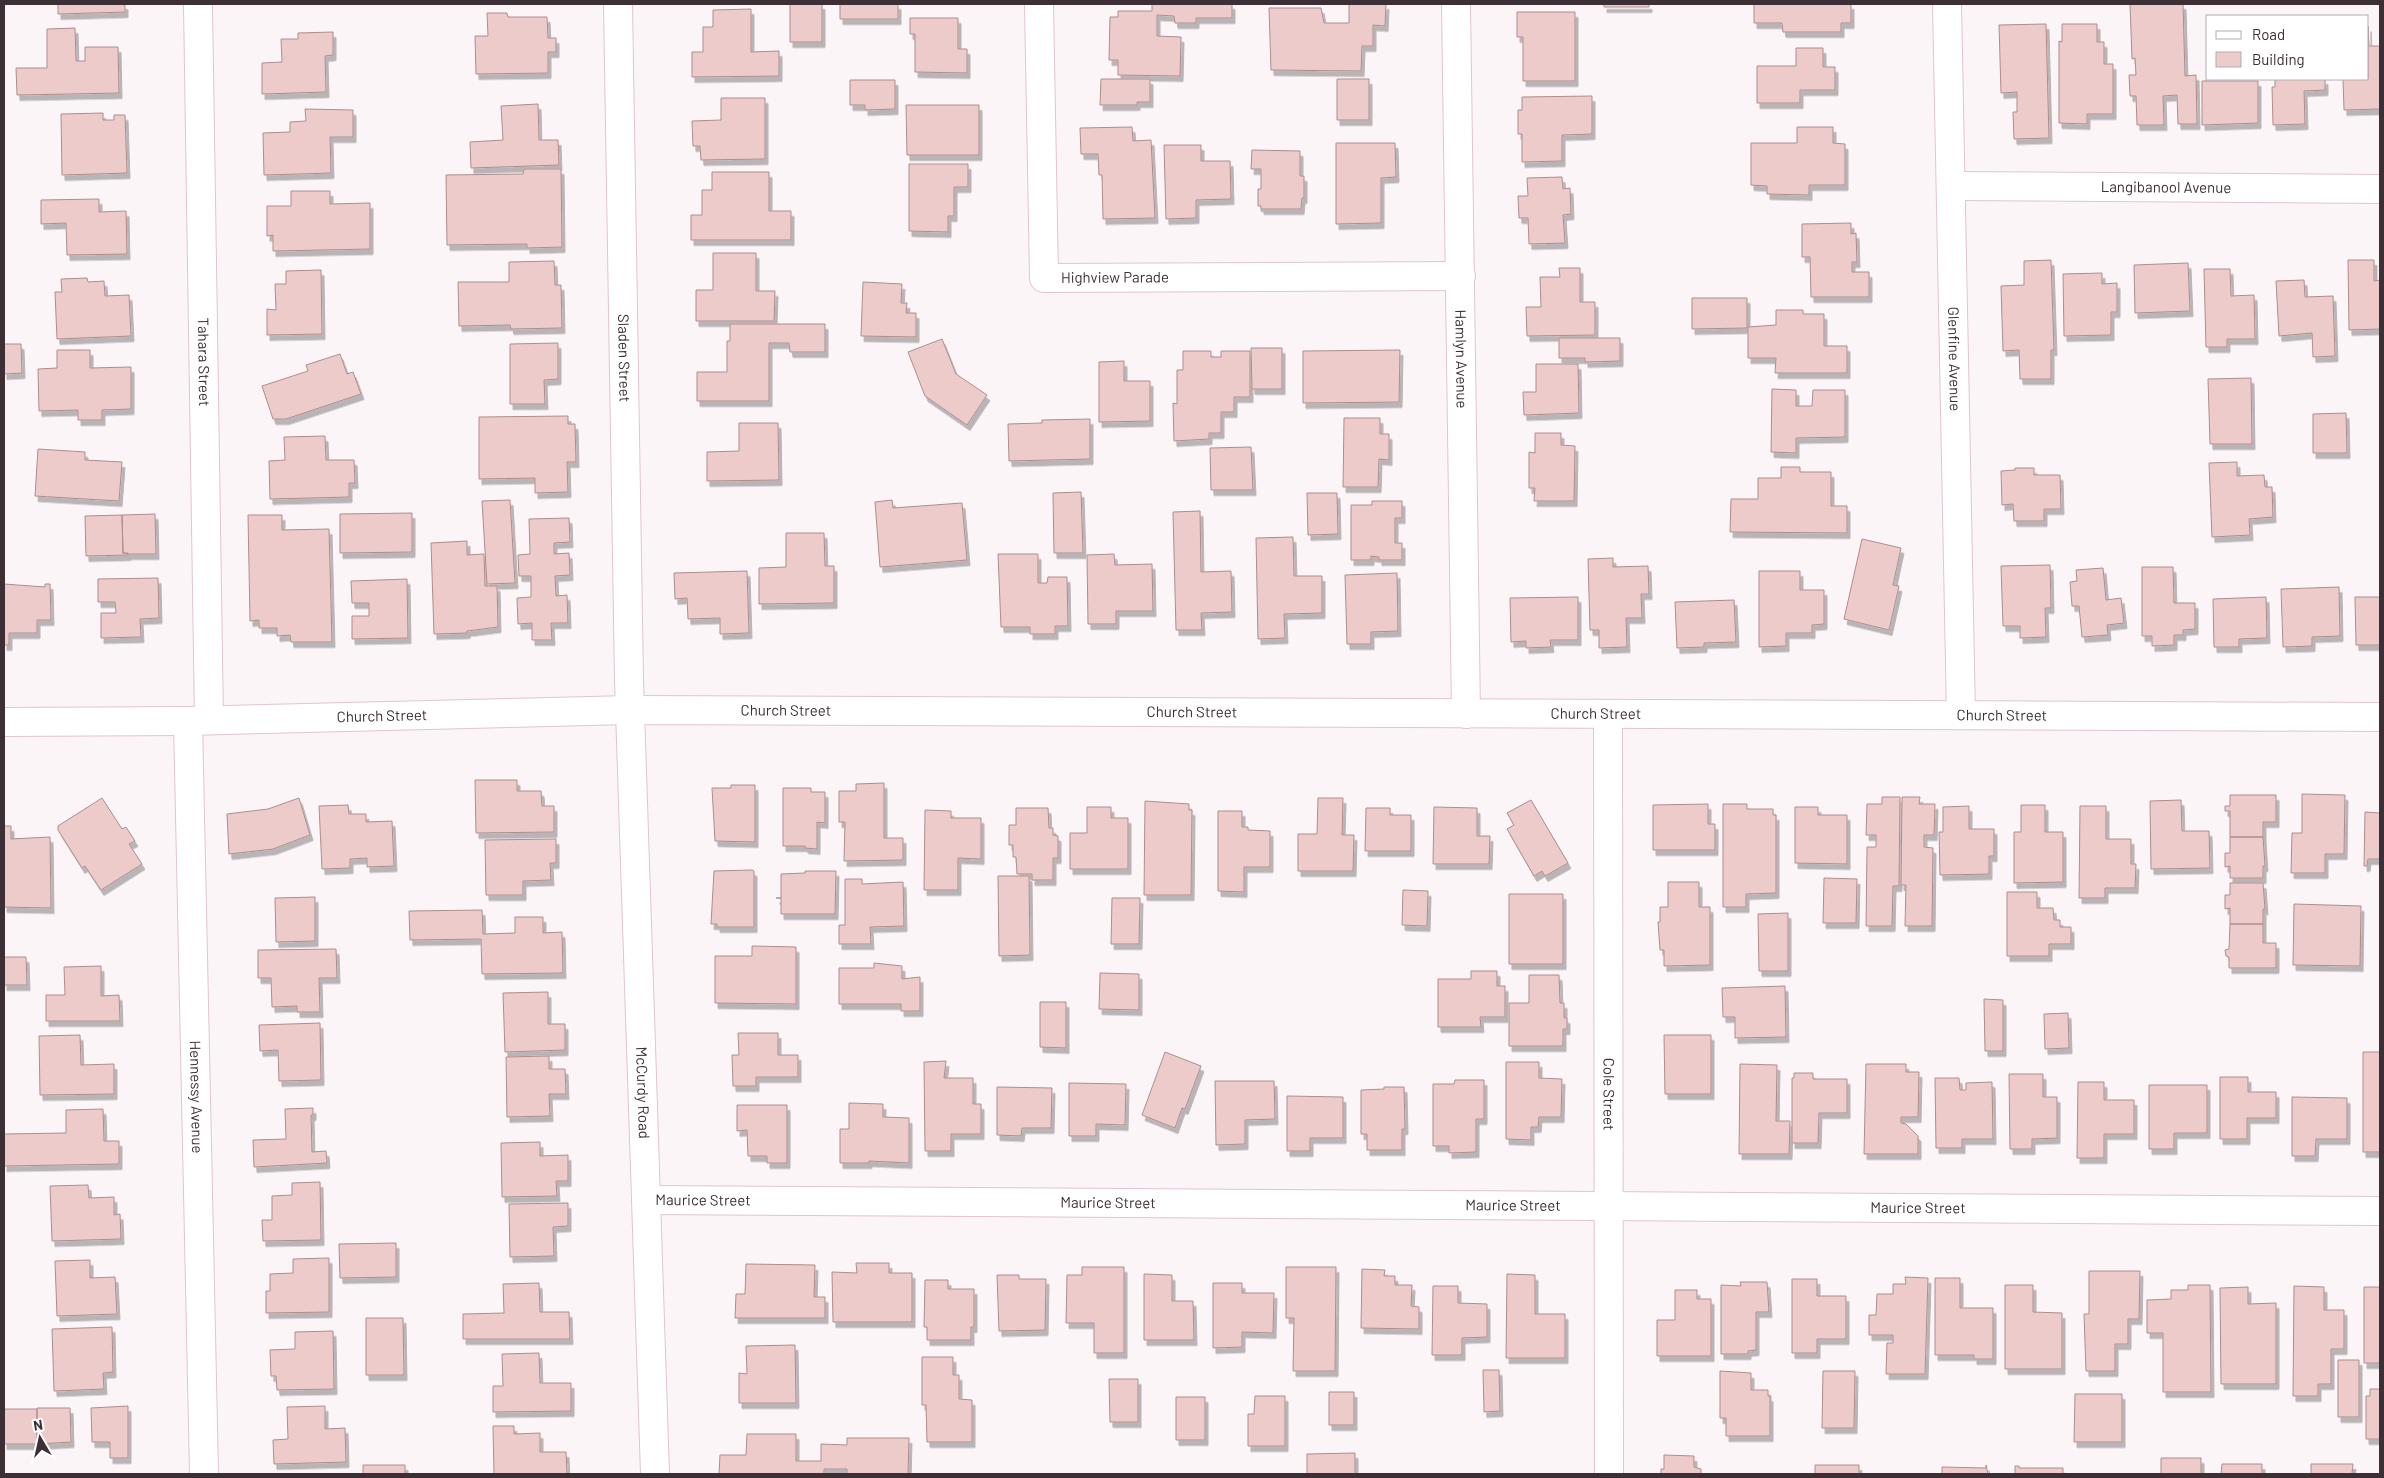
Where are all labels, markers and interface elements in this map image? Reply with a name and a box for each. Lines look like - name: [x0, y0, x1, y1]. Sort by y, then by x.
- legend: [2206, 15, 2369, 80]
- text: Road: [2252, 25, 2285, 43]
- text: Building: [2252, 50, 2305, 68]
- street label: Langibanool Avenue: [2101, 177, 2231, 196]
- street label: Highview Parade: [1061, 267, 1169, 286]
- street label: Glenfine Avenue: [1945, 306, 1965, 411]
- street label: Hamlyn Avenue: [1452, 309, 1472, 409]
- street label: Sladen Street: [615, 314, 634, 402]
- street label: Tahara Street: [195, 317, 214, 407]
- street label: Church Street: [741, 700, 831, 719]
- street label: Church Street: [1147, 702, 1237, 720]
- street label: Church Street: [1551, 704, 1641, 722]
- street label: Church Street: [336, 705, 427, 725]
- street label: Church Street: [1957, 705, 2047, 724]
- street label: Hennessy Avenue: [187, 1040, 207, 1154]
- street label: McCurdy Road: [633, 1046, 654, 1139]
- street label: Cole Street: [1600, 1058, 1619, 1130]
- street label: Maurice Street: [655, 1190, 751, 1209]
- street label: Maurice Street: [1060, 1193, 1156, 1211]
- street label: Maurice Street: [1465, 1195, 1561, 1214]
- street label: Maurice Street: [1870, 1198, 1966, 1216]
- north arrow: [15, 1413, 65, 1463]
- text: N: [32, 1416, 44, 1434]

